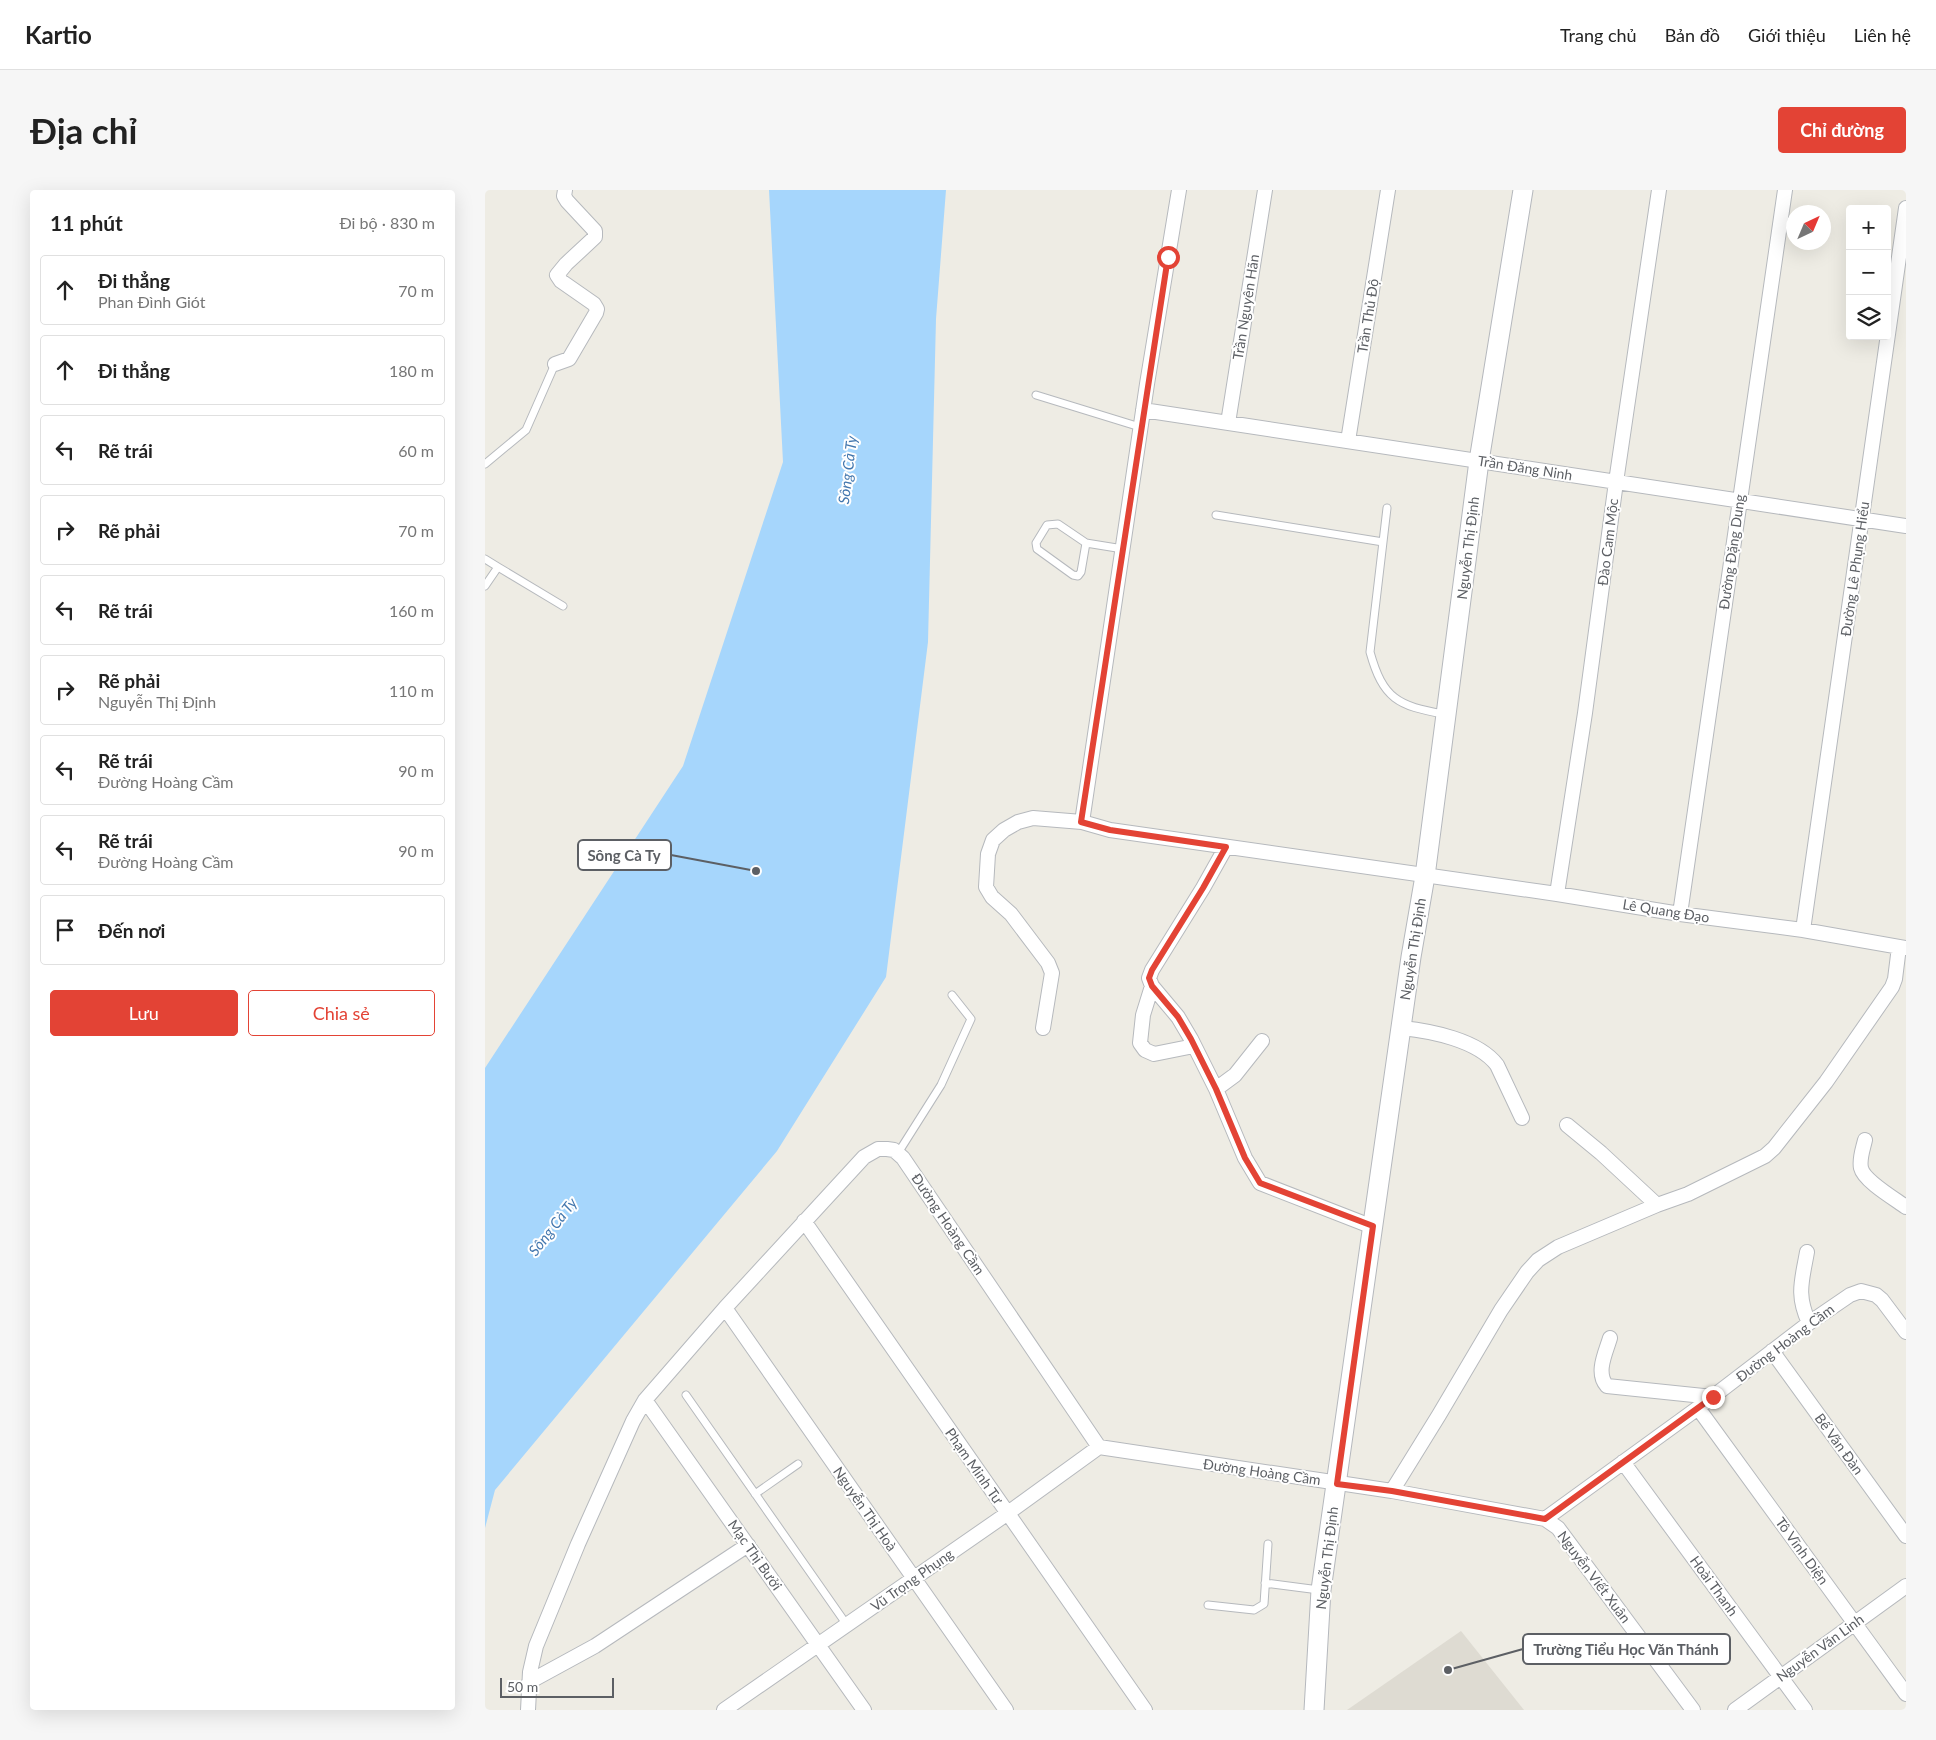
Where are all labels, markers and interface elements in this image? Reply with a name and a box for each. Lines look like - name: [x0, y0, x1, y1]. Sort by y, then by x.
- text: Kartio: [25, 20, 92, 49]
- text: Trang chủ: [1560, 24, 1637, 46]
- text: Bản đồ: [1665, 24, 1720, 46]
- text: Giới thiệu: [1748, 24, 1826, 46]
- text: Liên hệ: [1854, 24, 1911, 46]
- button: Chỉ đường: [1778, 107, 1906, 153]
- text: Địa chỉ: [30, 109, 137, 151]
- north arrow: [1786, 205, 1831, 250]
- map controls: [1846, 205, 1891, 340]
- button: +: [1846, 205, 1891, 250]
- text: 11 phút: [50, 210, 123, 235]
- text: Đi bộ · 830 m: [339, 213, 435, 232]
- route start: [1157, 246, 1180, 269]
- button: −: [1846, 250, 1891, 295]
- street label: Trần Nguyên Hãn: [1229, 253, 1262, 361]
- text: Đi thẳng: [98, 269, 170, 292]
- icon: ahead: [51, 276, 79, 304]
- street label: Trần Thủ Độ: [1353, 277, 1382, 355]
- text: 70 m: [398, 281, 434, 300]
- text: Phan Đình Giót: [98, 292, 206, 311]
- button: layers: [1846, 295, 1891, 340]
- icon: ahead: [51, 356, 79, 384]
- text: Đi thẳng: [98, 359, 170, 382]
- text: 180 m: [389, 361, 434, 380]
- water label: Sông Cà Ty: [834, 434, 860, 505]
- icon: left: [51, 436, 79, 464]
- text: Rẽ trái: [98, 439, 153, 462]
- text: 60 m: [398, 441, 434, 460]
- street label: Trần Đăng Ninh: [1476, 452, 1574, 483]
- street label: Đường Đặng Dung: [1715, 493, 1748, 611]
- street label: Nguyễn Thị Định: [1453, 496, 1482, 600]
- street label: Đào Cam Mộc: [1594, 497, 1621, 587]
- street label: Đường Lê Phụng Hiểu: [1837, 500, 1872, 638]
- icon: right: [51, 516, 79, 544]
- text: Rẽ phải: [98, 519, 160, 542]
- text: 70 m: [398, 521, 434, 540]
- icon: left: [51, 596, 79, 624]
- text: Rẽ trái: [98, 599, 153, 622]
- text: 160 m: [389, 601, 434, 620]
- text: Rẽ phải: [98, 669, 160, 692]
- icon: right: [51, 676, 79, 704]
- text: 110 m: [389, 681, 434, 700]
- text: Nguyễn Thị Định: [98, 692, 216, 711]
- text: Rẽ trái: [98, 749, 153, 772]
- icon: left: [51, 756, 79, 784]
- text: 90 m: [398, 761, 434, 780]
- text: Đường Hoàng Cầm: [98, 772, 234, 791]
- text: Rẽ trái: [98, 829, 153, 852]
- icon: left: [51, 836, 79, 864]
- callout: Sông Cà Ty: [578, 840, 671, 870]
- text: 90 m: [398, 841, 434, 860]
- text: Sông Cà Ty: [587, 846, 661, 864]
- text: Đường Hoàng Cầm: [98, 852, 234, 871]
- street label: Lê Quang Đạo: [1621, 895, 1711, 926]
- street label: Nguyễn Thị Định: [1396, 897, 1429, 1001]
- icon: arrive: [51, 916, 79, 944]
- text: Đến nơi: [98, 919, 165, 942]
- button: Lưu: [50, 990, 238, 1036]
- button: Chia sẻ: [248, 990, 435, 1036]
- street label: Đường Hoàng Cầm: [908, 1170, 989, 1278]
- water label: Sông Cà Ty: [524, 1193, 581, 1259]
- street label: Đường Hoàng Cầm: [1732, 1300, 1837, 1385]
- route end: [1702, 1386, 1725, 1409]
- street label: Bế Văn Đàn: [1811, 1410, 1867, 1478]
- street label: Phạm Minh Tư: [942, 1424, 1008, 1508]
- street label: Đường Hoàng Cầm: [1202, 1455, 1322, 1488]
- street label: Nguyễn Thị Hoà: [830, 1463, 901, 1554]
- street label: Nguyễn Thị Định: [1312, 1506, 1341, 1610]
- street label: Tô Vĩnh Diện: [1772, 1514, 1833, 1588]
- street label: Mạc Thị Bưởi: [725, 1516, 786, 1593]
- street label: Nguyễn Viết Xuân: [1554, 1527, 1635, 1626]
- street label: Vũ Trọng Phụng: [867, 1545, 956, 1614]
- street label: Hoài Thanh: [1687, 1552, 1742, 1619]
- street label: Nguyễn Văn Linh: [1773, 1610, 1867, 1685]
- callout: Trường Tiểu Học Văn Thánh: [1523, 1634, 1730, 1664]
- text: Trường Tiểu Học Văn Thánh: [1533, 1640, 1719, 1658]
- scale bar: [500, 1675, 614, 1698]
- text: 50 m: [507, 1678, 538, 1695]

